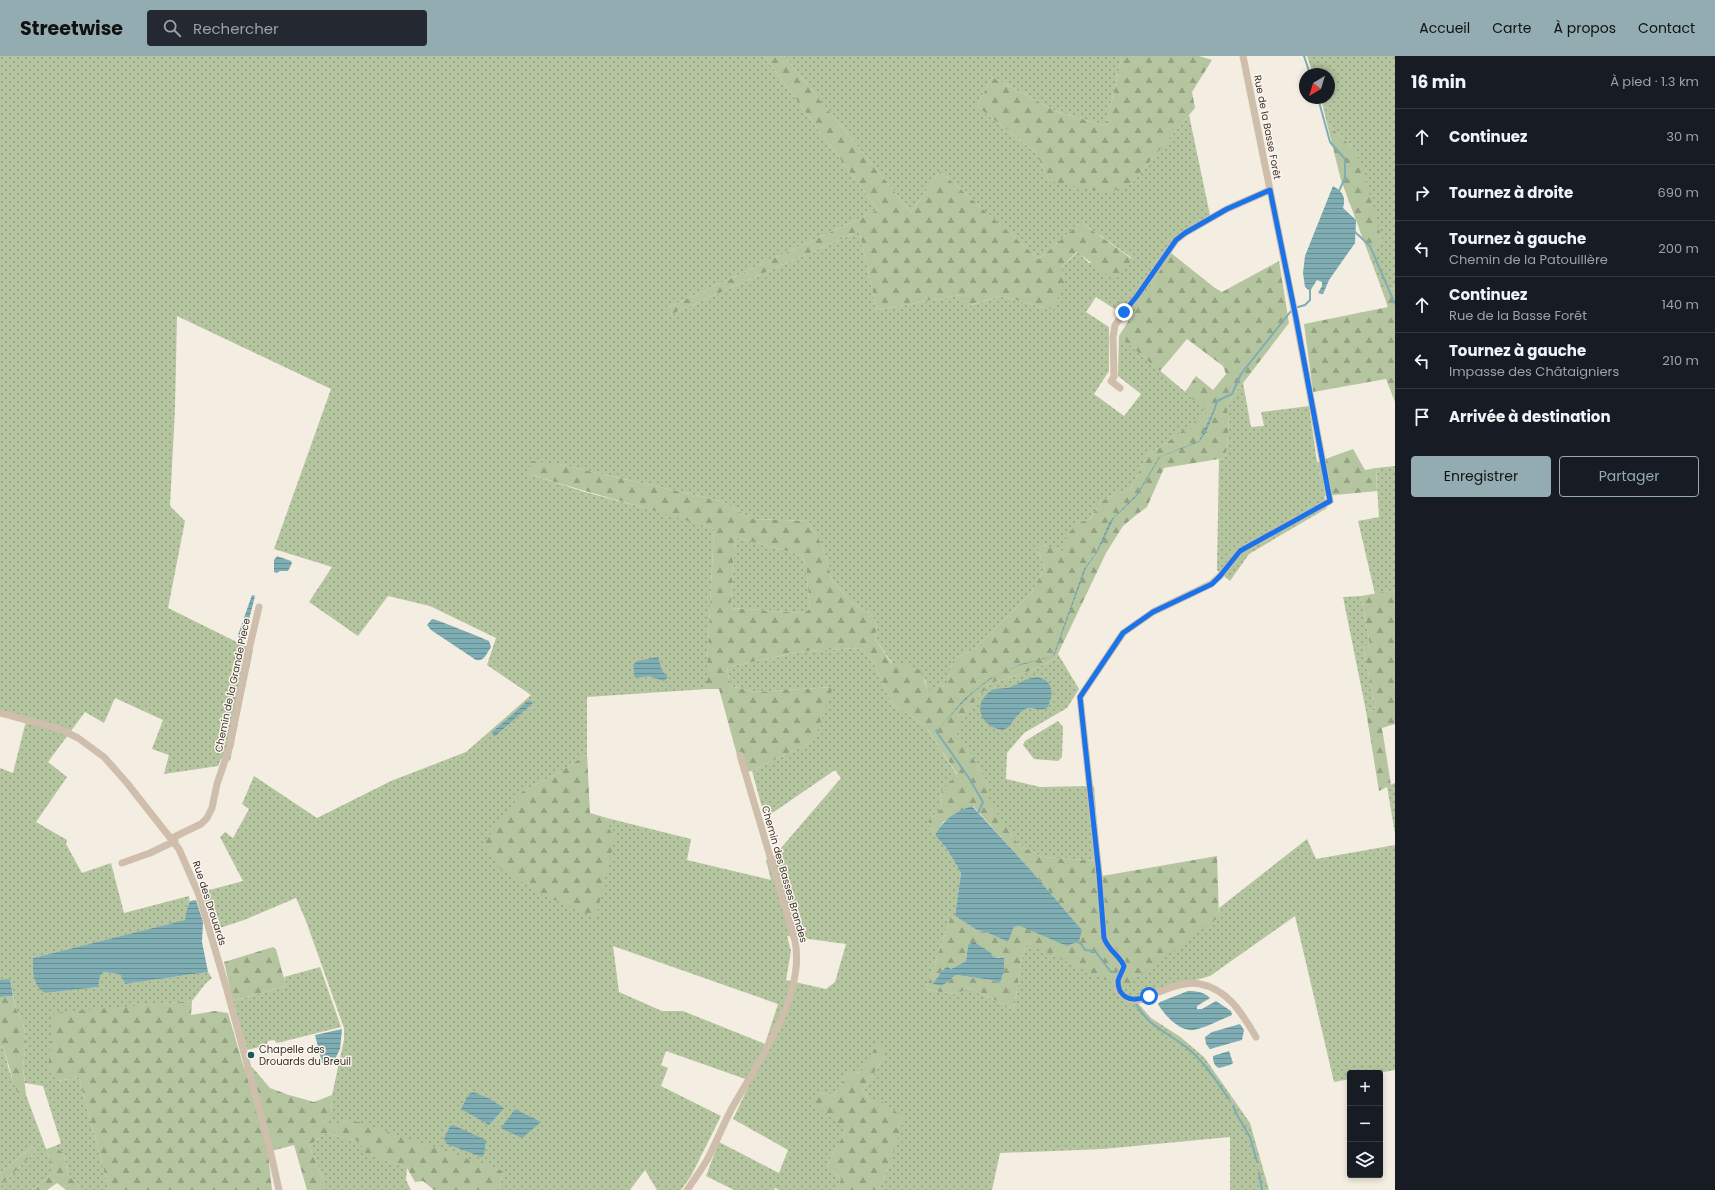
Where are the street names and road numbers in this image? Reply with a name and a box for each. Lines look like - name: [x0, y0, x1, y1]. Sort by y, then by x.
- street label: Rue de la Basse Forêt: [1250, 74, 1285, 181]
- street label: Chemin de la Grande Piece: [211, 617, 254, 754]
- street label: Chemin des Basses Brandes: [758, 804, 811, 944]
- street label: Rue des Drouards: [189, 859, 230, 947]

